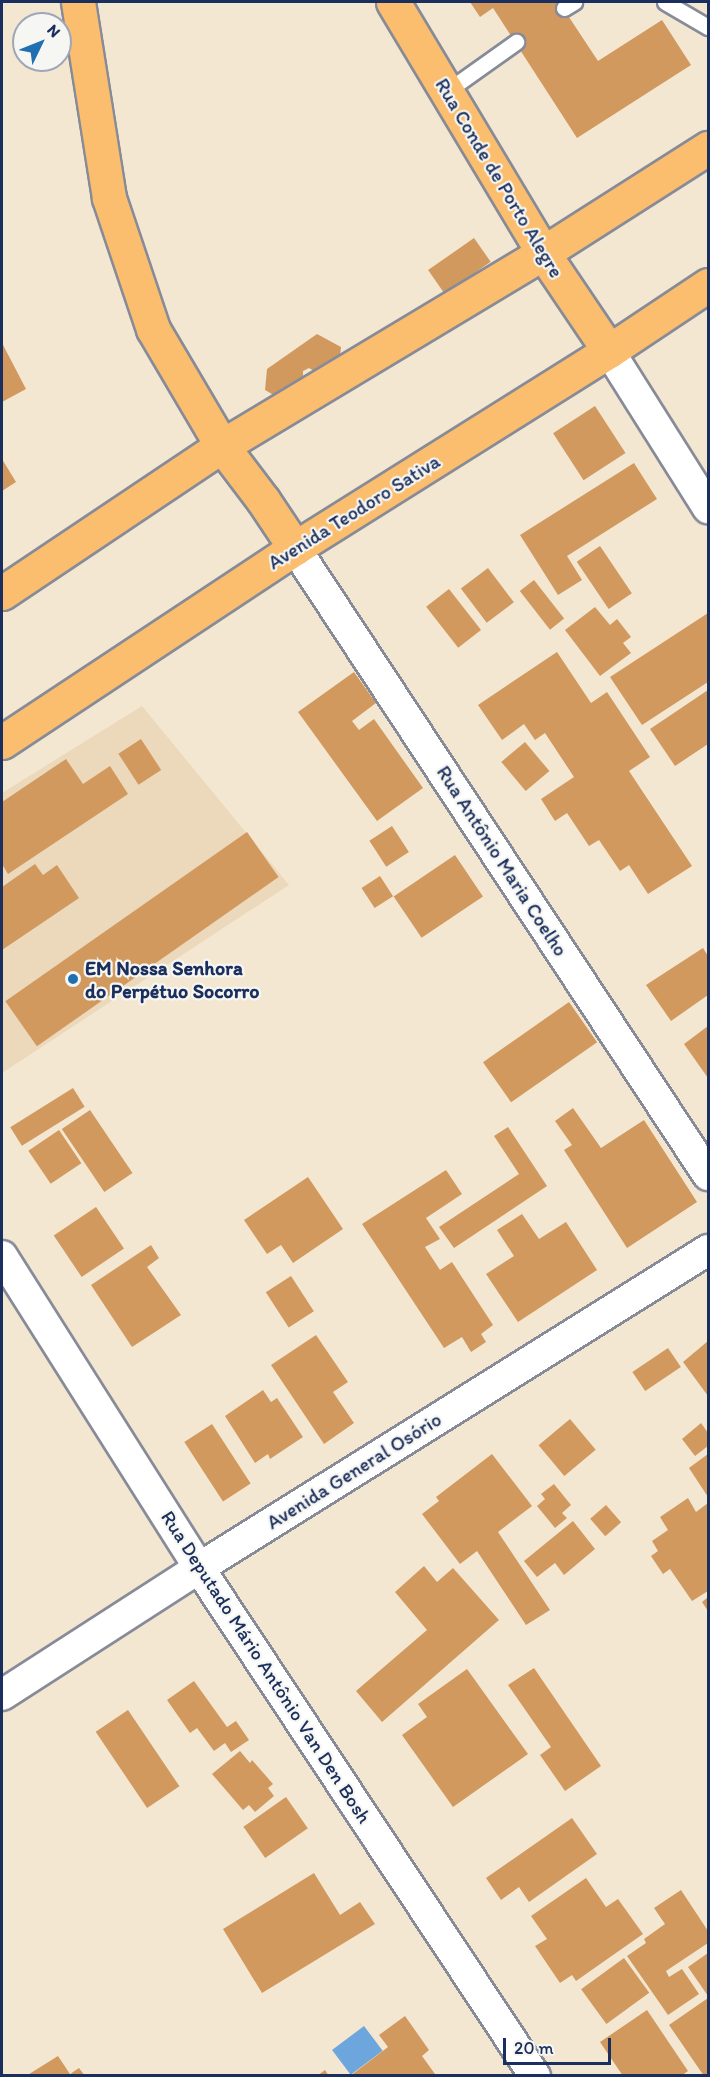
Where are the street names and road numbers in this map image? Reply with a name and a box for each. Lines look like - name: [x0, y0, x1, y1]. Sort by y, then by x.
- street label: Rua Conde de Porto Alegre: [430, 74, 568, 282]
- street label: Avenida Teodoro Sativa: [263, 449, 445, 575]
- street label: Rua Antônio Maria Coelho: [431, 761, 573, 961]
- street label: Avenida General Osório: [262, 1407, 446, 1535]
- street label: Rua Deputado Mário Antônio Van Den Bosh: [155, 1505, 377, 1829]

